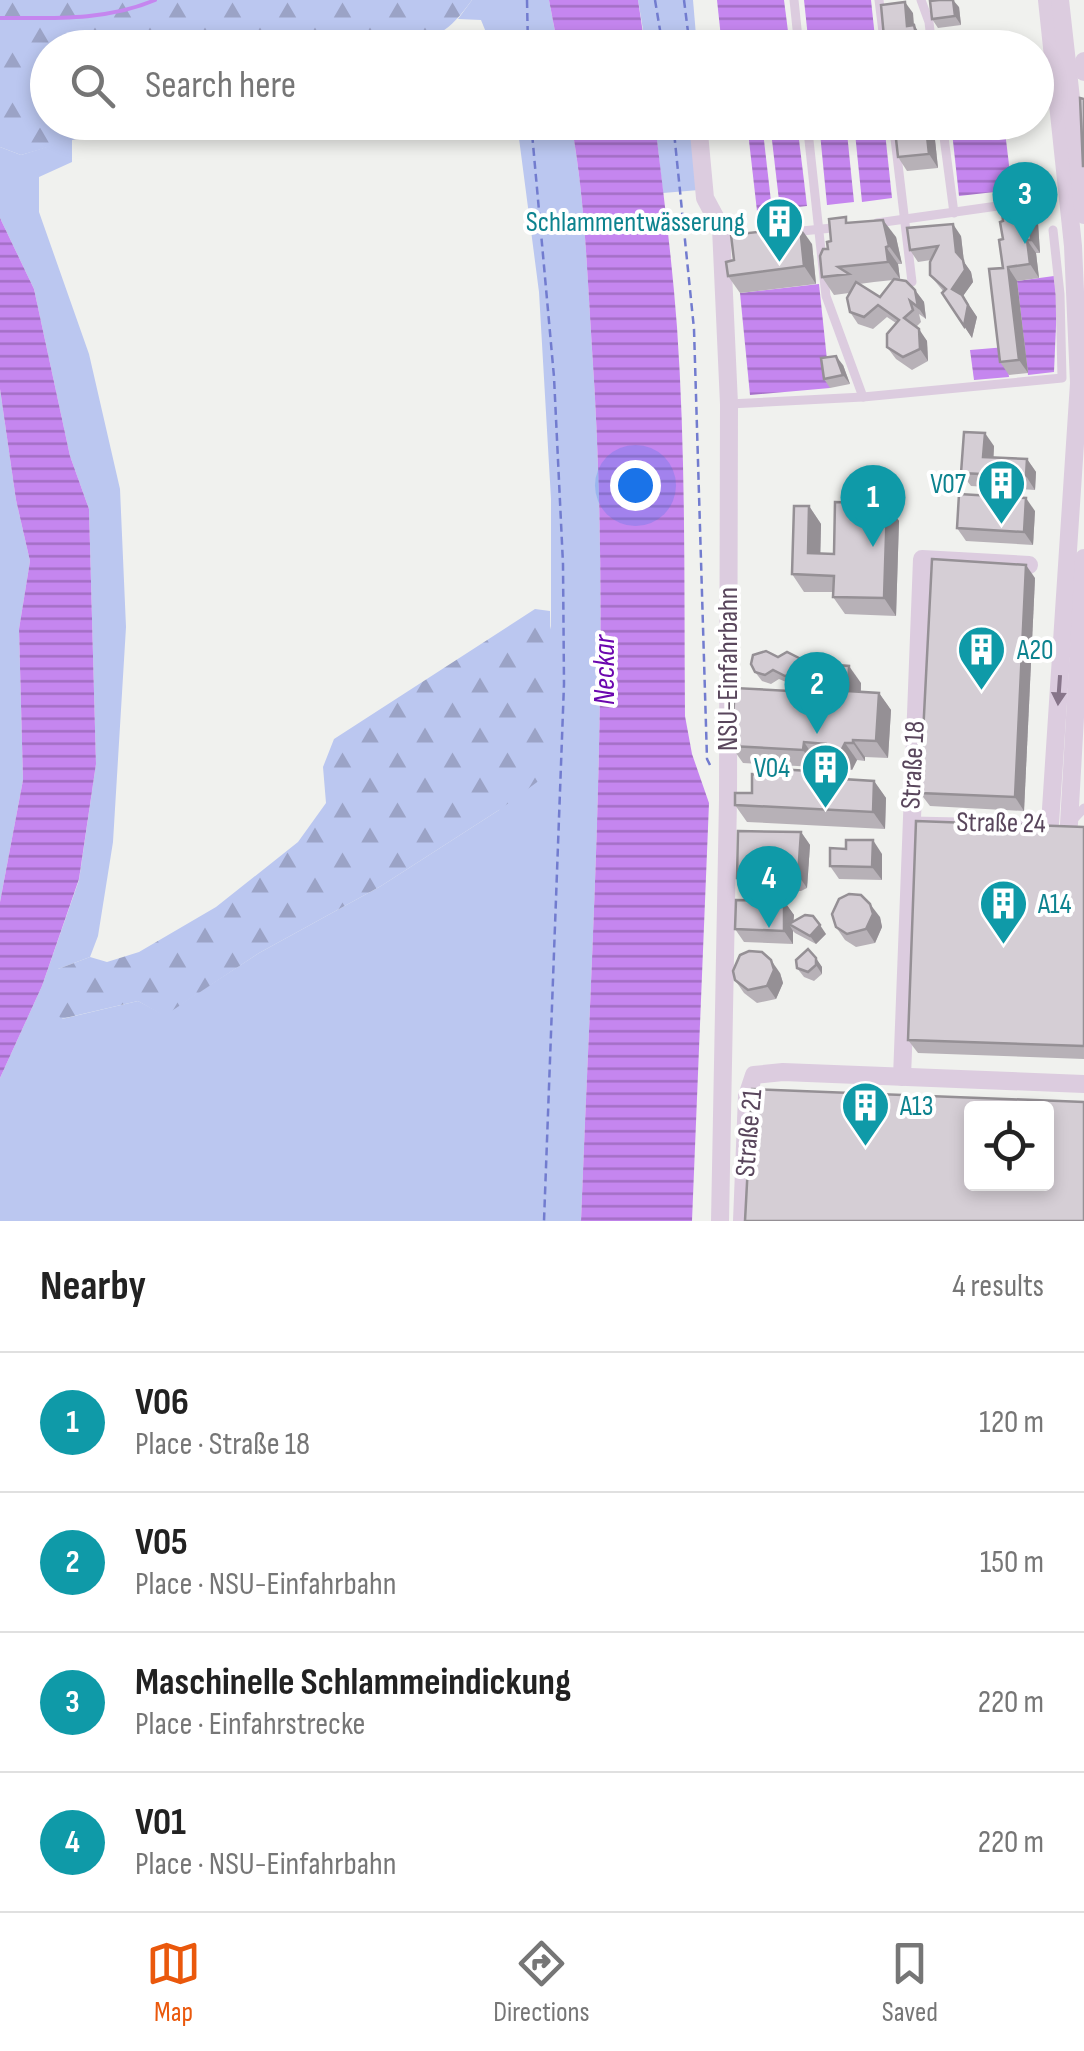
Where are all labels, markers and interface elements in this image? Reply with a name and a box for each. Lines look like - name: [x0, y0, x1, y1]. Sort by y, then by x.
- search box: [30, 30, 1054, 140]
- icon: search: [65, 58, 120, 113]
- text: Search here: [145, 63, 296, 108]
- pin: 3: [992, 162, 1058, 244]
- building icon: Schlammentwässerung: [754, 196, 806, 264]
- place label: Schlammentwässerung: [526, 206, 745, 239]
- building icon: V07: [975, 458, 1027, 526]
- your location: [610, 460, 661, 511]
- pin: 1: [840, 464, 906, 547]
- place label: V07: [930, 468, 966, 501]
- street label: NSU-Einfahrbahn: [712, 587, 745, 751]
- building icon: A20: [956, 624, 1008, 692]
- water label: Neckar: [587, 634, 623, 705]
- place label: A20: [1016, 634, 1053, 667]
- pin: 2: [784, 652, 850, 734]
- one-way arrow: [1050, 675, 1066, 707]
- street label: Straße 18: [894, 720, 932, 810]
- building icon: V04: [799, 742, 851, 810]
- place label: V04: [754, 752, 790, 785]
- street label: Straße 24: [956, 806, 1046, 840]
- pin: 4: [736, 846, 802, 928]
- building icon: A14: [977, 878, 1029, 946]
- place label: A14: [1037, 888, 1072, 921]
- building icon: A13: [839, 1080, 891, 1148]
- street label: Straße 21: [729, 1088, 769, 1178]
- place label: A13: [899, 1090, 933, 1123]
- map controls: [964, 1101, 1054, 1191]
- button: locate: [964, 1101, 1054, 1191]
- text: Nearby: [40, 1261, 146, 1312]
- text: 4 results: [952, 1267, 1044, 1306]
- text: V06: [135, 1380, 189, 1425]
- text: 1: [66, 1403, 79, 1442]
- text: 120 m: [979, 1403, 1044, 1442]
- text: Place · Straße 18: [135, 1425, 310, 1464]
- text: V05: [135, 1520, 188, 1565]
- text: 2: [65, 1543, 80, 1582]
- text: 150 m: [980, 1543, 1044, 1582]
- text: Place · NSU-Einfahrbahn: [135, 1565, 396, 1604]
- text: Maschinelle Schlammeindickung: [135, 1660, 571, 1705]
- text: 3: [65, 1683, 80, 1722]
- text: 220 m: [978, 1683, 1044, 1722]
- text: Place · Einfahrstrecke: [135, 1705, 365, 1744]
- text: V01: [135, 1800, 186, 1845]
- text: 4: [65, 1823, 80, 1862]
- text: 220 m: [978, 1823, 1044, 1862]
- text: Place · NSU-Einfahrbahn: [135, 1845, 396, 1884]
- tab: Map: [146, 1936, 201, 2029]
- tab: Directions: [493, 1936, 590, 2029]
- tab: Saved: [882, 1936, 938, 2029]

